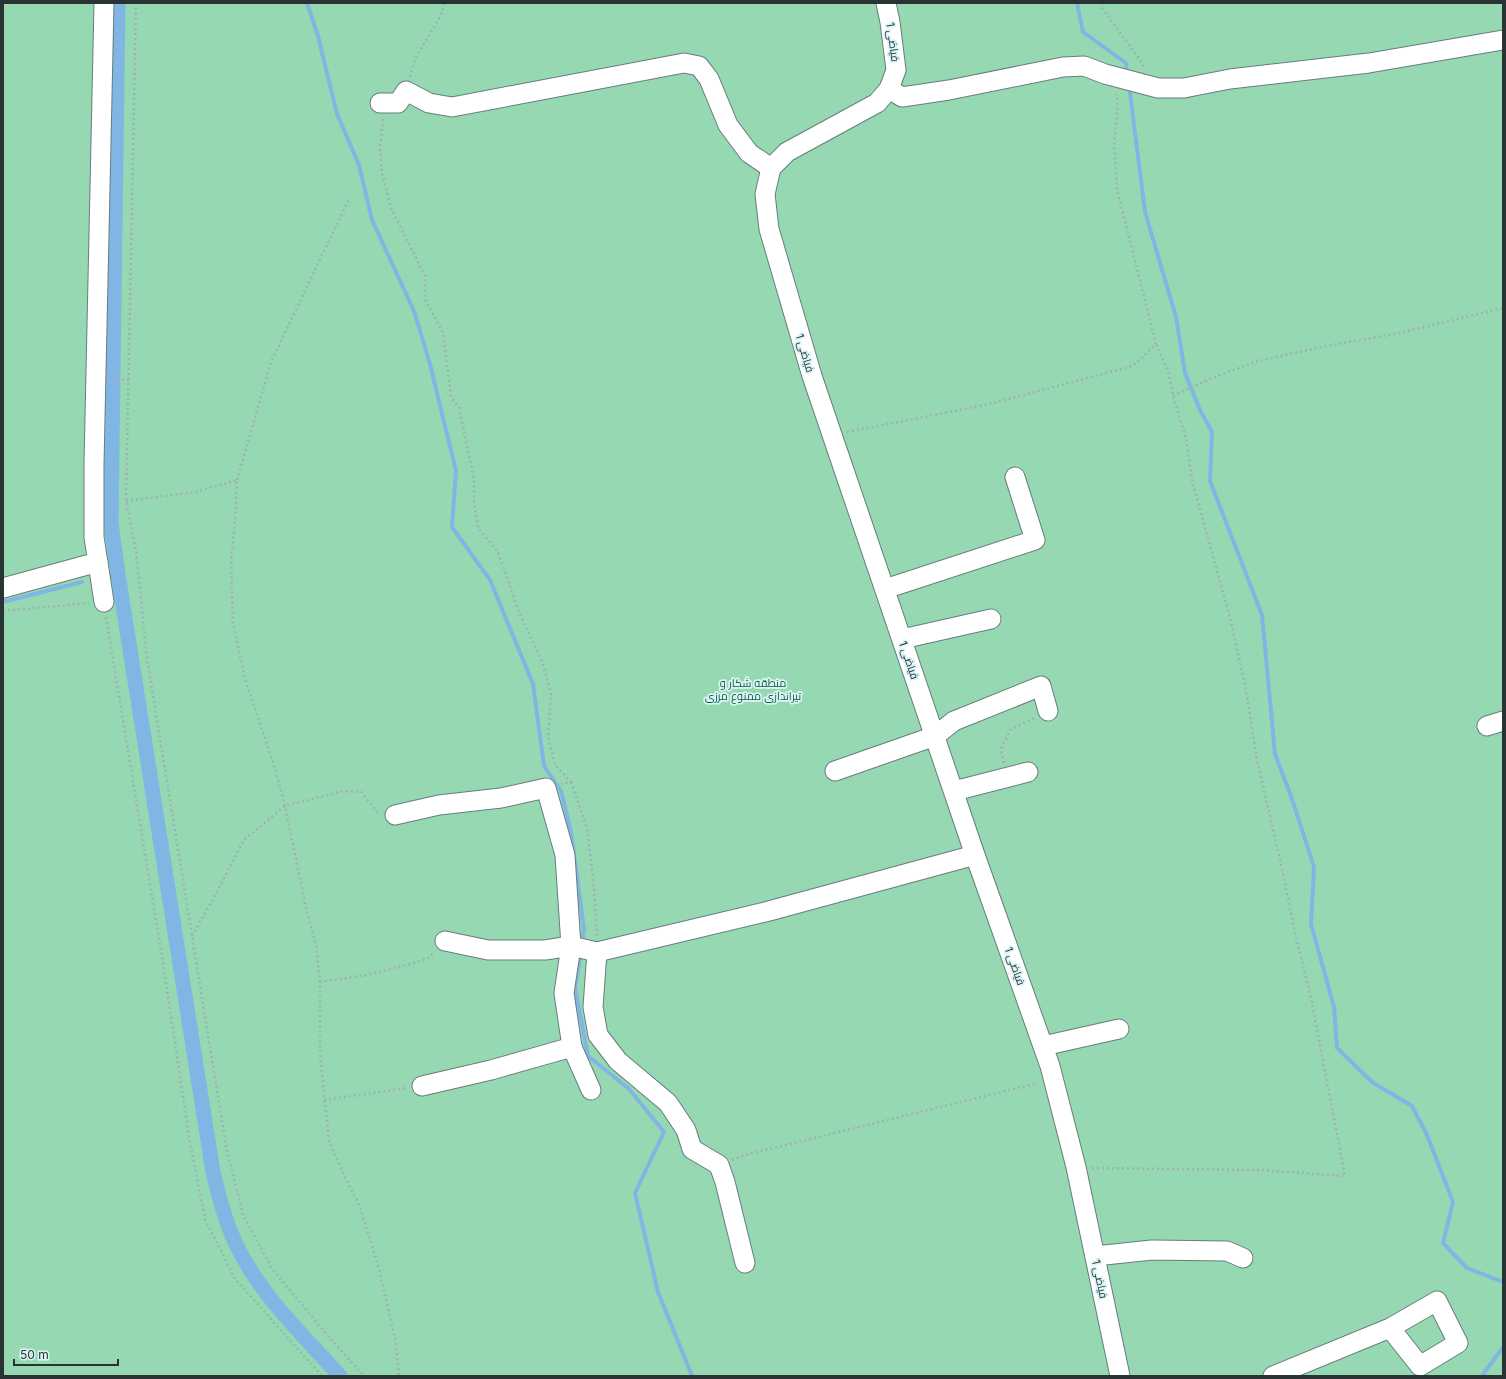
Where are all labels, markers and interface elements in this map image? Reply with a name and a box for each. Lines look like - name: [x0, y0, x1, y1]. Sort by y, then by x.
- street label: فیاضی 1: [883, 21, 903, 63]
- street label: فیاضی 1: [793, 332, 817, 374]
- street label: فیاضی 1: [896, 639, 922, 681]
- park label: منطقه شکار و تیراندازی ممنوع مرزی: [705, 676, 801, 704]
- street label: فیاضی 1: [1002, 945, 1028, 987]
- street label: فیاضی 1: [1089, 1258, 1111, 1300]
- scale bar: [14, 1341, 118, 1367]
- text: 50 m: [20, 1347, 49, 1362]

